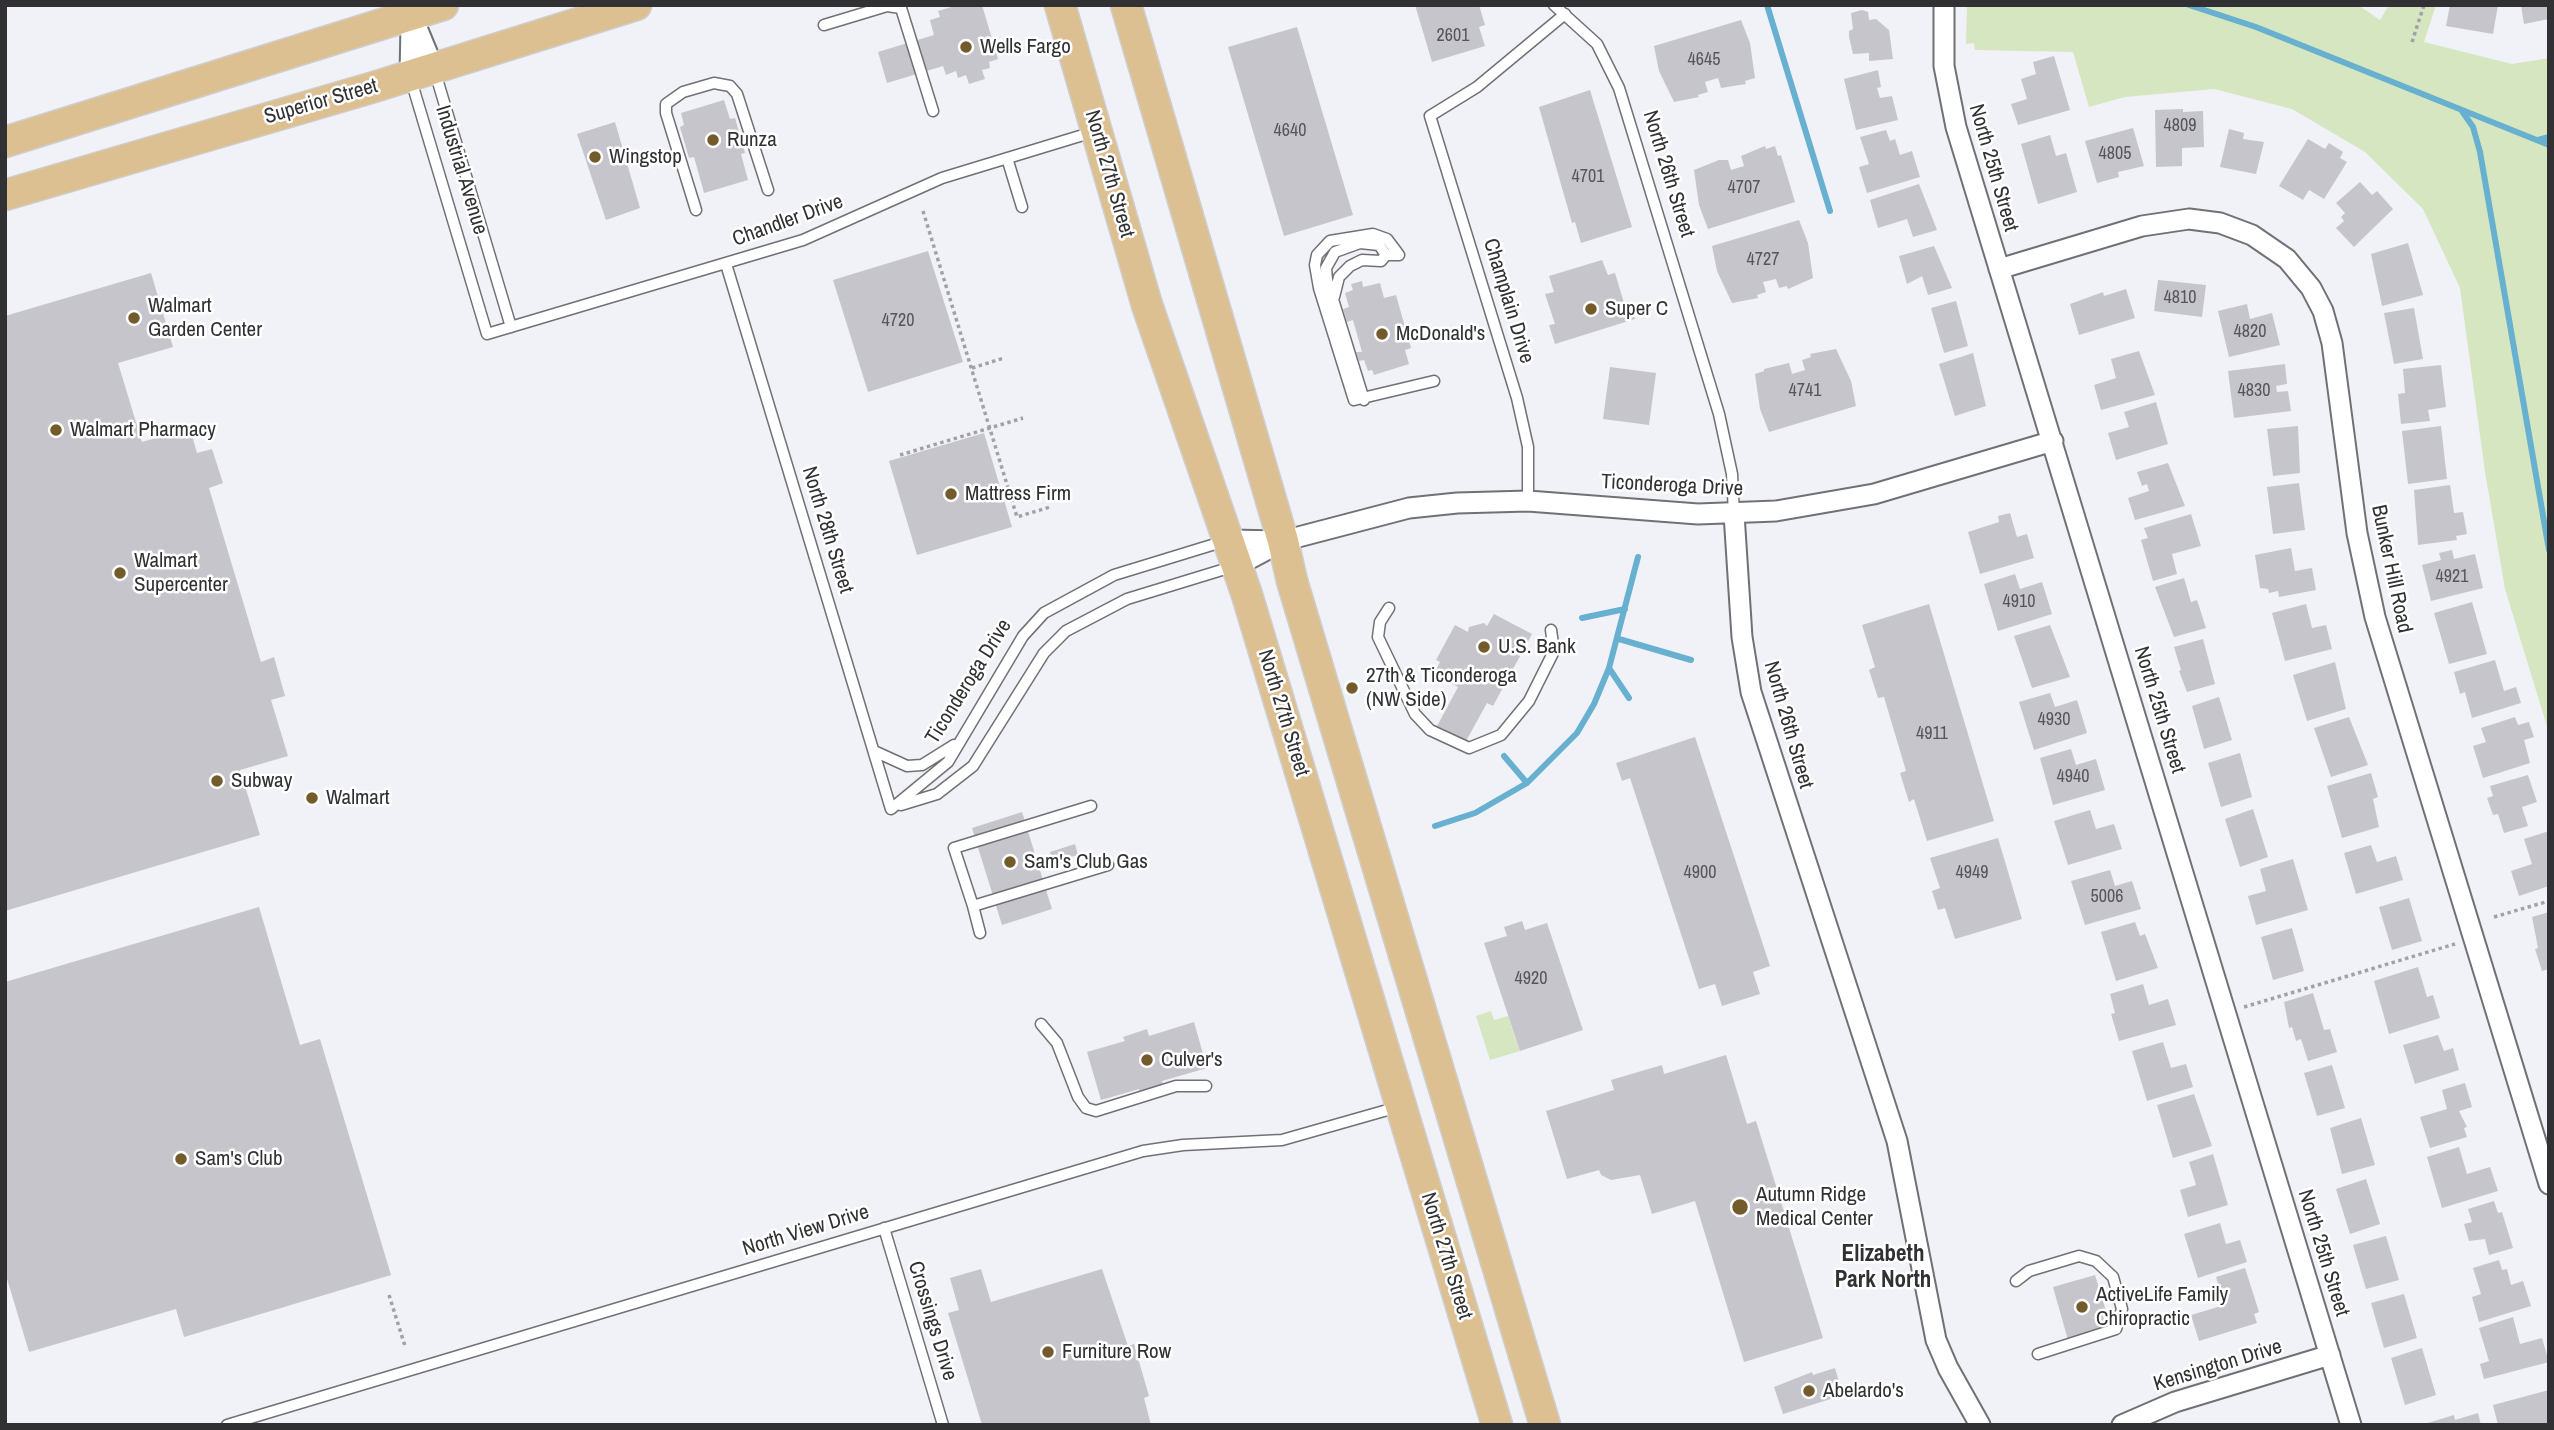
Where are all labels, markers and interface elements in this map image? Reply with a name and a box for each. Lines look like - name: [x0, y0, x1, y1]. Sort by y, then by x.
- house number: 2601: [1437, 25, 1469, 47]
- place label: Wells Fargo: [980, 34, 1071, 60]
- marker: Wells Fargo: [958, 39, 974, 55]
- house number: 4645: [1688, 49, 1720, 71]
- street label: Superior Street: [261, 74, 381, 130]
- street label: North 25th Street: [1963, 101, 2023, 235]
- street label: Industrial Avenue: [429, 102, 493, 238]
- street label: North 27th Street: [1079, 107, 1139, 241]
- street label: North 26th Street: [1637, 108, 1699, 240]
- house number: 4809: [2164, 115, 2196, 137]
- house number: 4640: [1274, 120, 1306, 142]
- place label: Runza: [727, 127, 777, 153]
- marker: Runza: [705, 132, 721, 148]
- house number: 4805: [2099, 143, 2131, 165]
- place label: Wingstop: [609, 144, 682, 170]
- marker: Wingstop: [587, 149, 603, 165]
- house number: 4701: [1572, 166, 1604, 188]
- house number: 4707: [1728, 177, 1760, 199]
- street label: Chandler Drive: [729, 189, 847, 253]
- street label: Champlain Drive: [1477, 236, 1539, 366]
- house number: 4727: [1747, 249, 1779, 271]
- house number: 4810: [2164, 287, 2196, 309]
- place label: Walmart Garden Center: [148, 293, 262, 343]
- place label: Super C: [1605, 296, 1668, 322]
- marker: Super C: [1583, 301, 1599, 317]
- marker: Walmart Garden Center: [126, 310, 142, 326]
- house number: 4720: [882, 310, 914, 332]
- place label: McDonald's: [1396, 321, 1485, 347]
- house number: 4820: [2234, 321, 2266, 343]
- marker: McDonald's: [1374, 326, 1390, 342]
- house number: 4741: [1789, 380, 1821, 402]
- house number: 4830: [2238, 380, 2270, 402]
- place label: Walmart Pharmacy: [70, 417, 216, 443]
- marker: Walmart Pharmacy: [48, 422, 64, 438]
- street label: North 28th Street: [796, 464, 858, 596]
- street label: Ticonderoga Drive: [1600, 470, 1744, 502]
- place label: Mattress Firm: [965, 481, 1071, 507]
- marker: Mattress Firm: [943, 486, 959, 502]
- street label: Bunker Hill Road: [2365, 503, 2417, 635]
- place label: Walmart Supercenter: [134, 548, 228, 598]
- marker: Walmart Supercenter: [112, 565, 128, 581]
- house number: 4921: [2436, 566, 2468, 588]
- house number: 4910: [2003, 591, 2035, 613]
- street label: Ticonderoga Drive: [921, 615, 1017, 749]
- place label: U.S. Bank: [1498, 634, 1576, 660]
- marker: U.S. Bank: [1476, 639, 1492, 655]
- street label: North 25th Street: [2128, 644, 2190, 776]
- street label: North 27th Street: [1252, 647, 1314, 779]
- street label: North 26th Street: [1758, 658, 1818, 792]
- place label: 27th & Ticonderoga (NW Side): [1366, 663, 1517, 713]
- marker: 27th & Ticonderoga (NW Side): [1344, 680, 1360, 696]
- house number: 4930: [2038, 709, 2070, 731]
- house number: 4911: [1916, 723, 1948, 745]
- house number: 4940: [2057, 766, 2089, 788]
- place label: Subway: [231, 768, 292, 794]
- marker: Subway: [209, 773, 225, 789]
- place label: Walmart: [326, 785, 389, 811]
- marker: Walmart: [304, 790, 320, 806]
- place label: Sam's Club Gas: [1024, 849, 1148, 875]
- marker: Sam's Club Gas: [1002, 854, 1018, 870]
- house number: 4900: [1684, 862, 1716, 884]
- house number: 4949: [1956, 862, 1988, 884]
- house number: 5006: [2091, 886, 2123, 908]
- house number: 4920: [1515, 968, 1547, 990]
- place label: Culver's: [1161, 1047, 1223, 1073]
- marker: Culver's: [1139, 1052, 1155, 1068]
- place label: Sam's Club: [195, 1146, 283, 1172]
- marker: Sam's Club: [173, 1151, 189, 1167]
- place label: Autumn Ridge Medical Center: [1756, 1182, 1873, 1232]
- street label: North 25th Street: [2292, 1187, 2354, 1319]
- street label: North 27th Street: [1415, 1190, 1477, 1322]
- marker: Autumn Ridge Medical Center: [1730, 1197, 1750, 1217]
- street label: North View Drive: [740, 1200, 872, 1262]
- district label: Elizabeth Park North: [1835, 1241, 1931, 1295]
- street label: Crossings Drive: [902, 1258, 962, 1384]
- place label: ActiveLife Family Chiropractic: [2096, 1282, 2228, 1332]
- marker: ActiveLife Family Chiropractic: [2074, 1299, 2090, 1315]
- street label: Kensington Drive: [2151, 1334, 2285, 1398]
- place label: Furniture Row: [1062, 1339, 1171, 1365]
- marker: Furniture Row: [1040, 1344, 1056, 1360]
- place label: Abelardo's: [1823, 1378, 1904, 1404]
- marker: Abelardo's: [1801, 1383, 1817, 1399]

